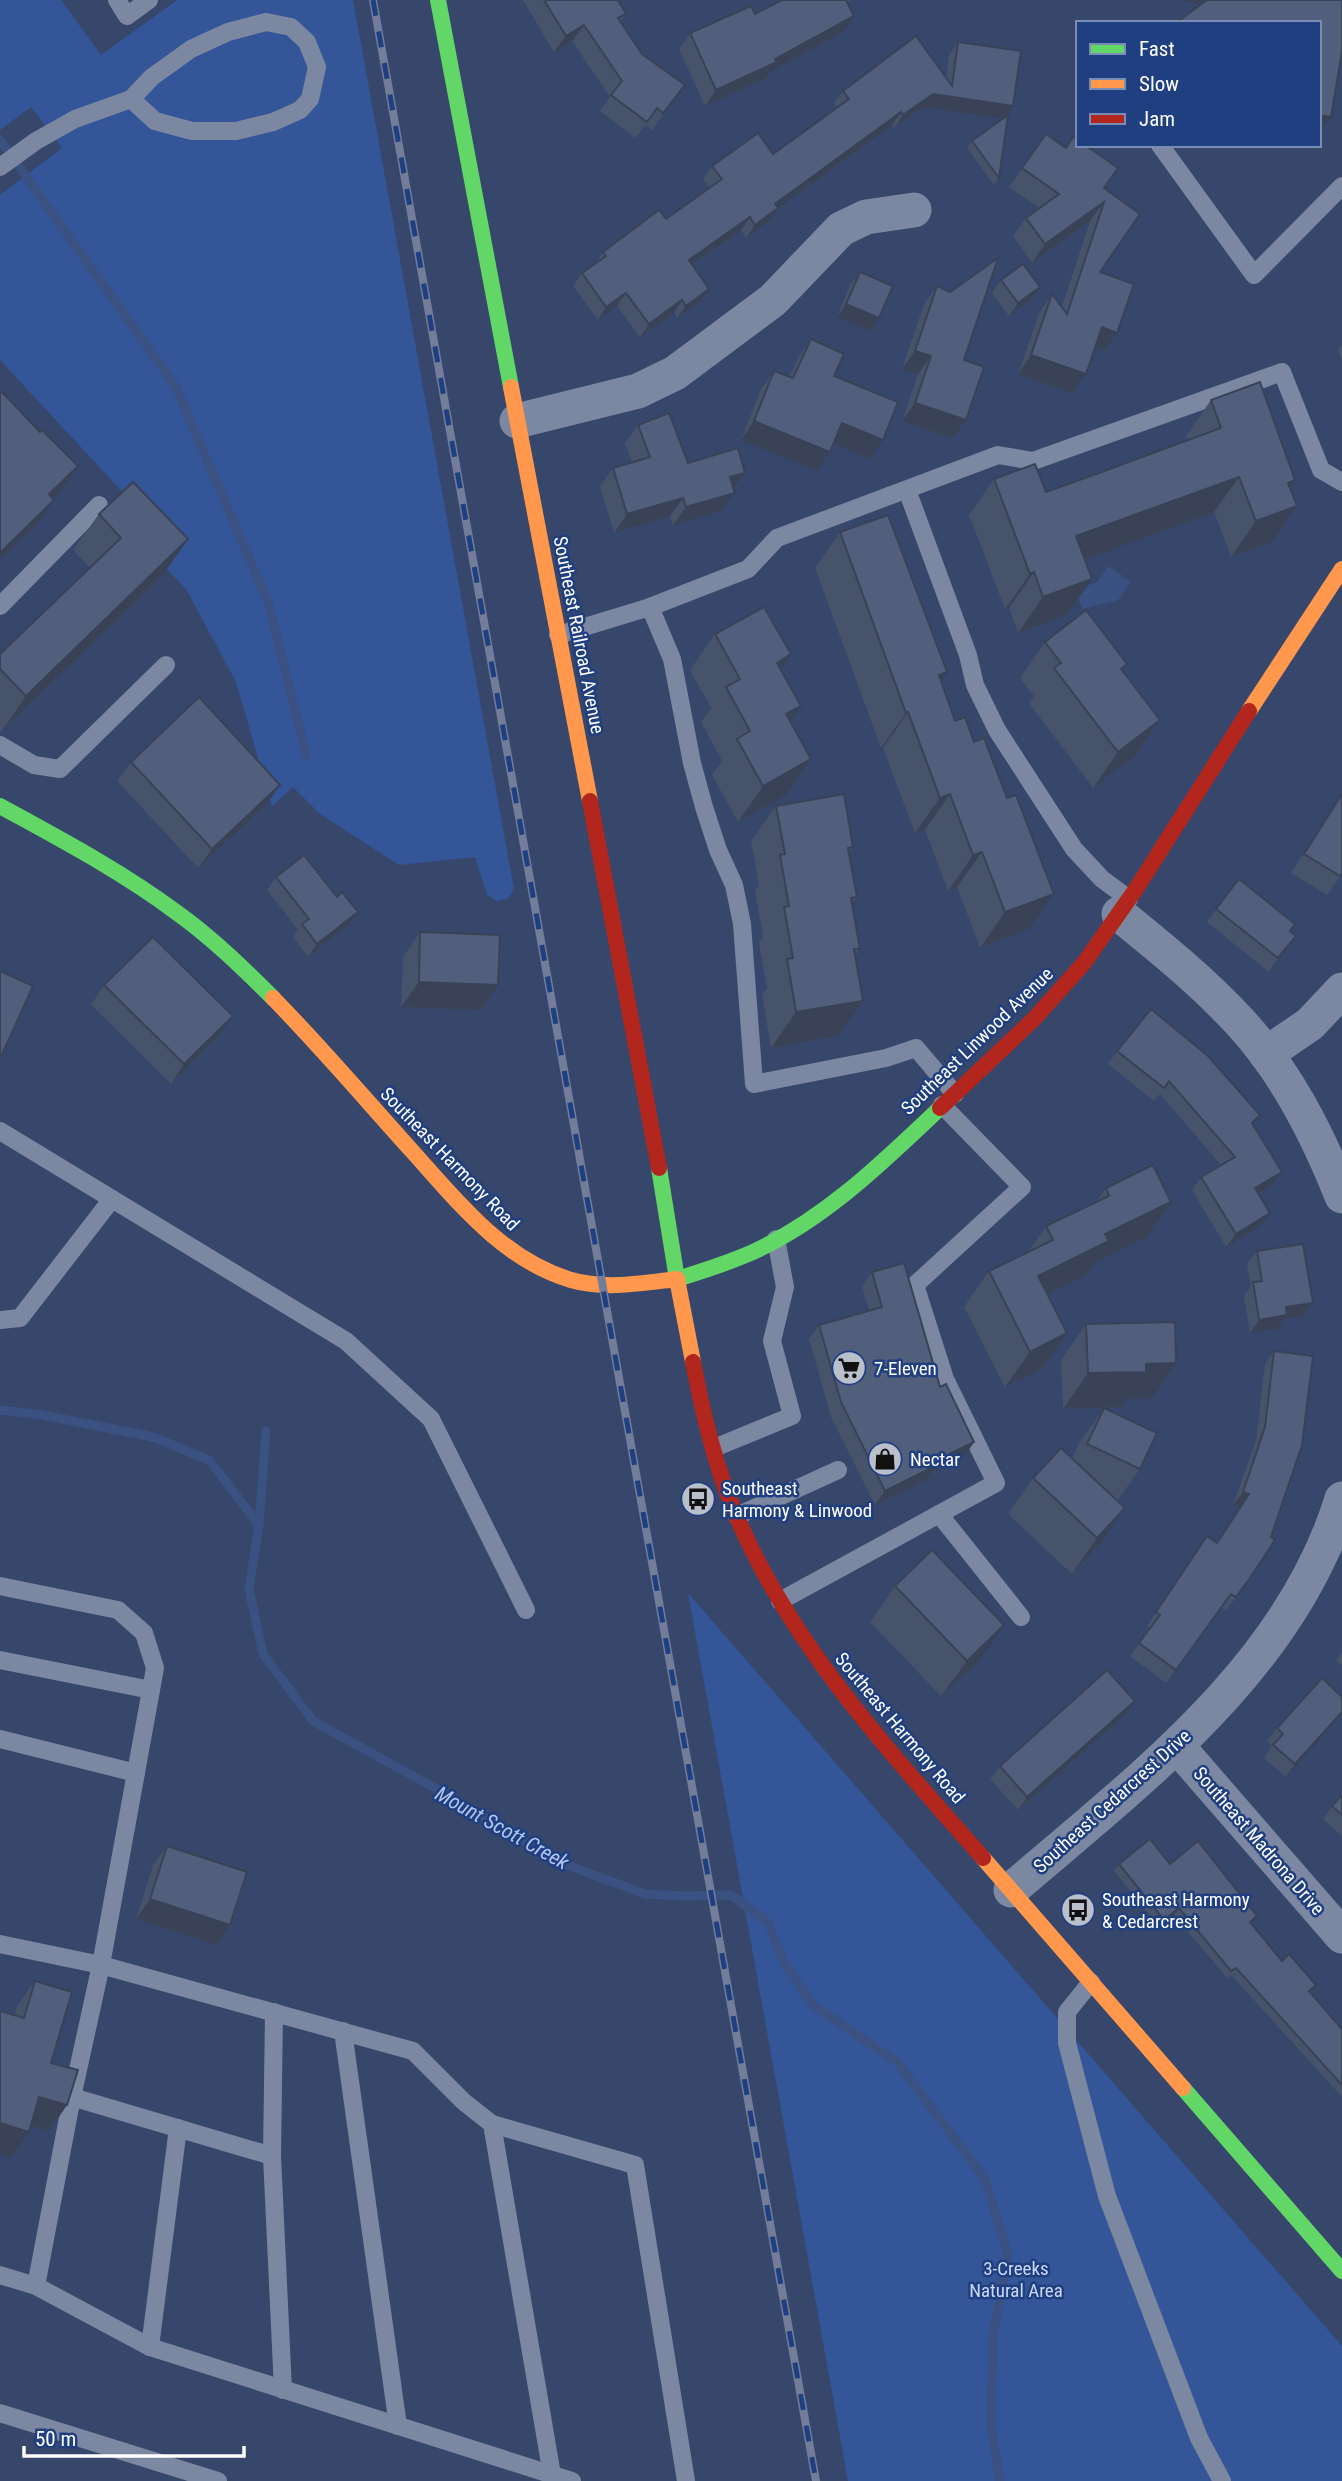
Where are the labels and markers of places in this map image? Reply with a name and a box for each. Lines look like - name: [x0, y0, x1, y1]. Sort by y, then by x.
- supermarket icon: 7-Eleven: [830, 1349, 868, 1387]
- place label: 7-Eleven: [874, 1357, 937, 1380]
- shop icon: Nectar: [866, 1440, 904, 1478]
- place label: Nectar: [910, 1448, 960, 1471]
- place label: Southeast Harmony & Linwood: [722, 1477, 872, 1522]
- bus stop icon: Southeast Harmony & Linwood: [679, 1480, 717, 1518]
- place label: Southeast Harmony & Cedarcrest: [1102, 1888, 1250, 1933]
- bus stop icon: Southeast Harmony & Cedarcrest: [1059, 1891, 1097, 1929]

